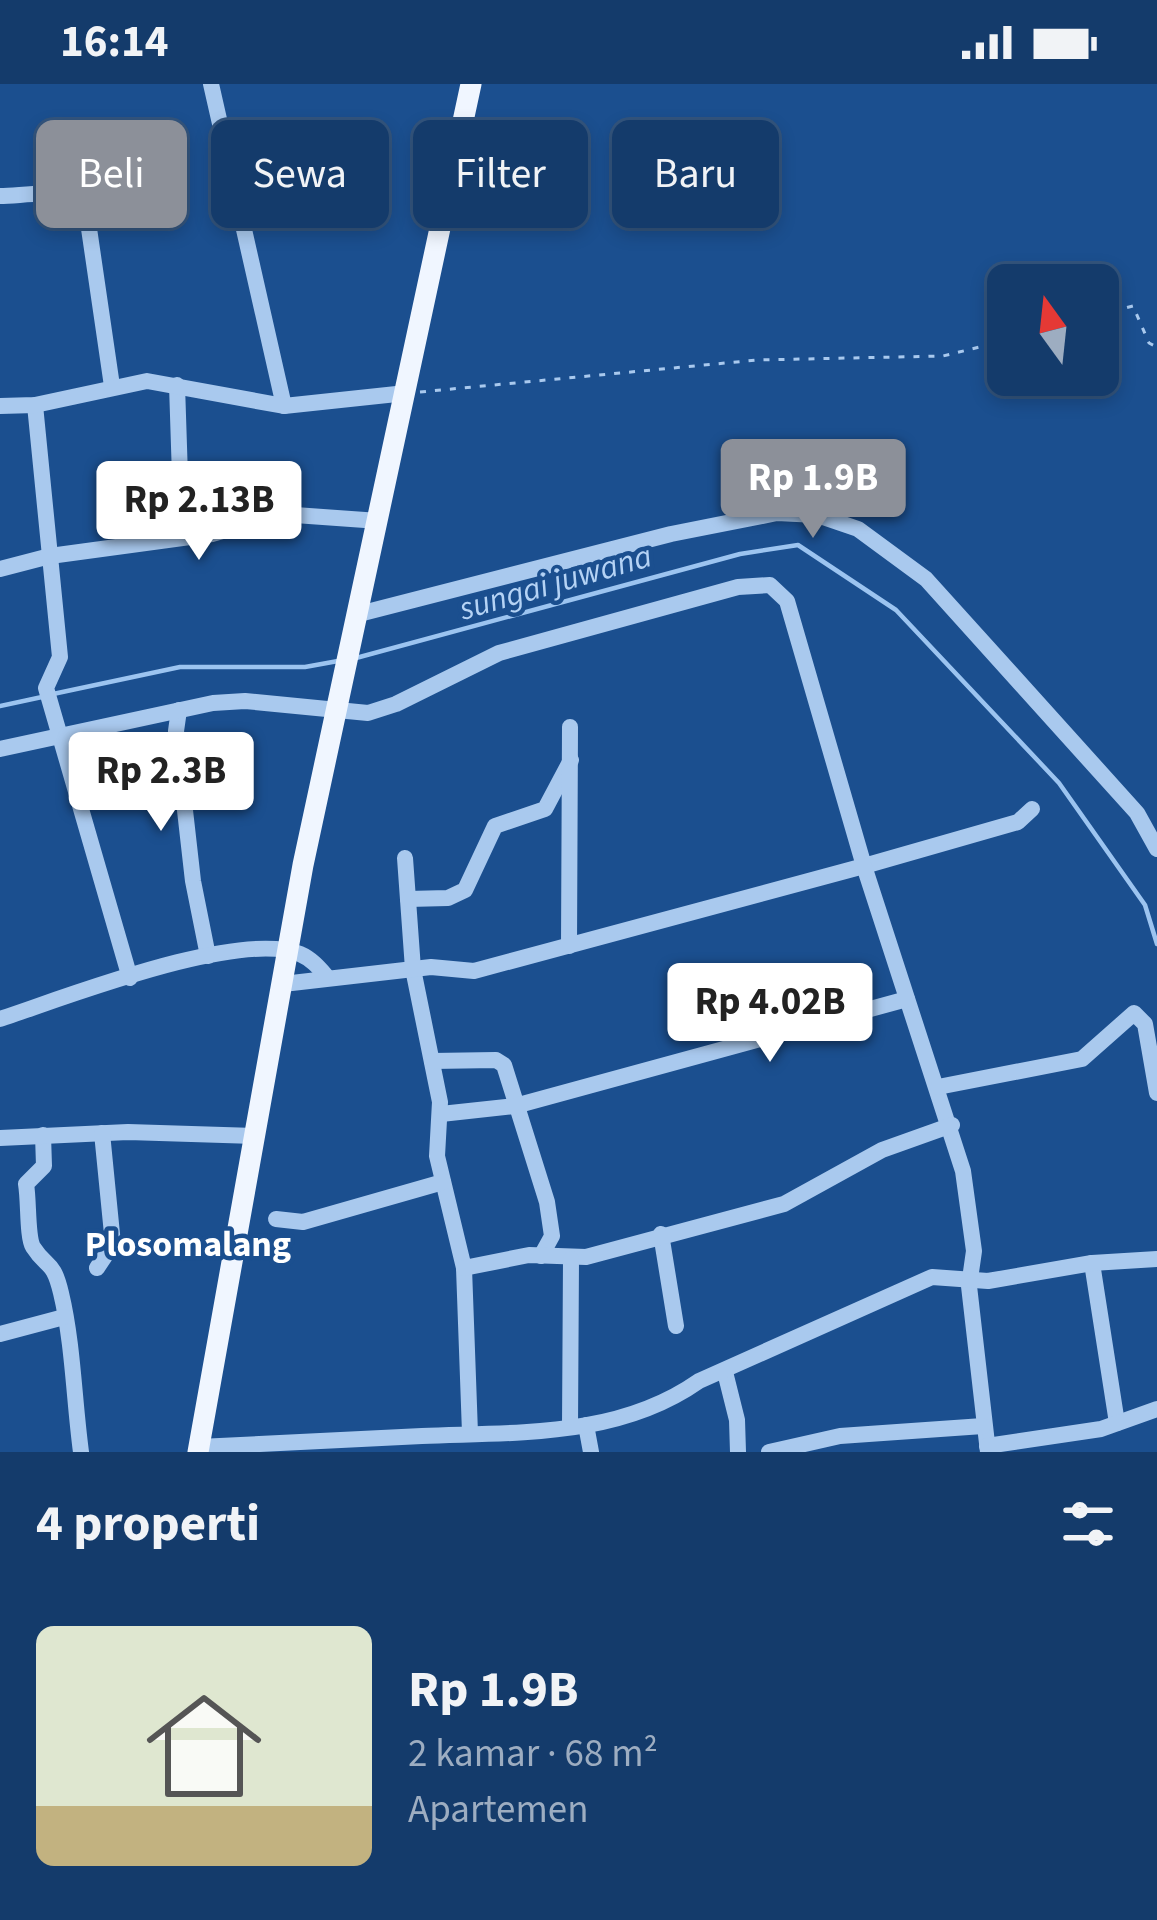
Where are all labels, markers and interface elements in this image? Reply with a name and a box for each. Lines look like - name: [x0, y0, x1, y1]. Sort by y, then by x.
- text: 16:14: [60, 10, 169, 74]
- chip: Beli: [36, 120, 187, 228]
- chip: Sewa: [211, 120, 389, 228]
- chip: Filter: [413, 120, 588, 228]
- chip: Baru: [612, 120, 779, 228]
- north arrow: [987, 264, 1119, 396]
- map controls: [987, 264, 1119, 396]
- pin: Rp 1.9B: [702, 439, 924, 541]
- text: Rp 1.9B: [748, 450, 878, 506]
- pin: Rp 2.13B: [75, 461, 323, 563]
- text: Rp 2.13B: [123, 472, 275, 528]
- water label: sungai juwana: [453, 533, 657, 633]
- pin: Rp 2.3B: [50, 732, 272, 834]
- text: Rp 2.3B: [96, 743, 226, 799]
- pin: Rp 4.02B: [646, 963, 894, 1065]
- text: Rp 4.02B: [694, 974, 846, 1030]
- district label: Plosomalang: [85, 1219, 291, 1270]
- text: 4 properti: [36, 1488, 260, 1560]
- icon: filters: [1055, 1491, 1121, 1557]
- text: Rp 1.9B: [408, 1654, 579, 1726]
- icon: home: [132, 1674, 276, 1818]
- text: 2 kamar · 68 m²: [408, 1726, 658, 1782]
- text: Apartemen: [408, 1782, 588, 1838]

